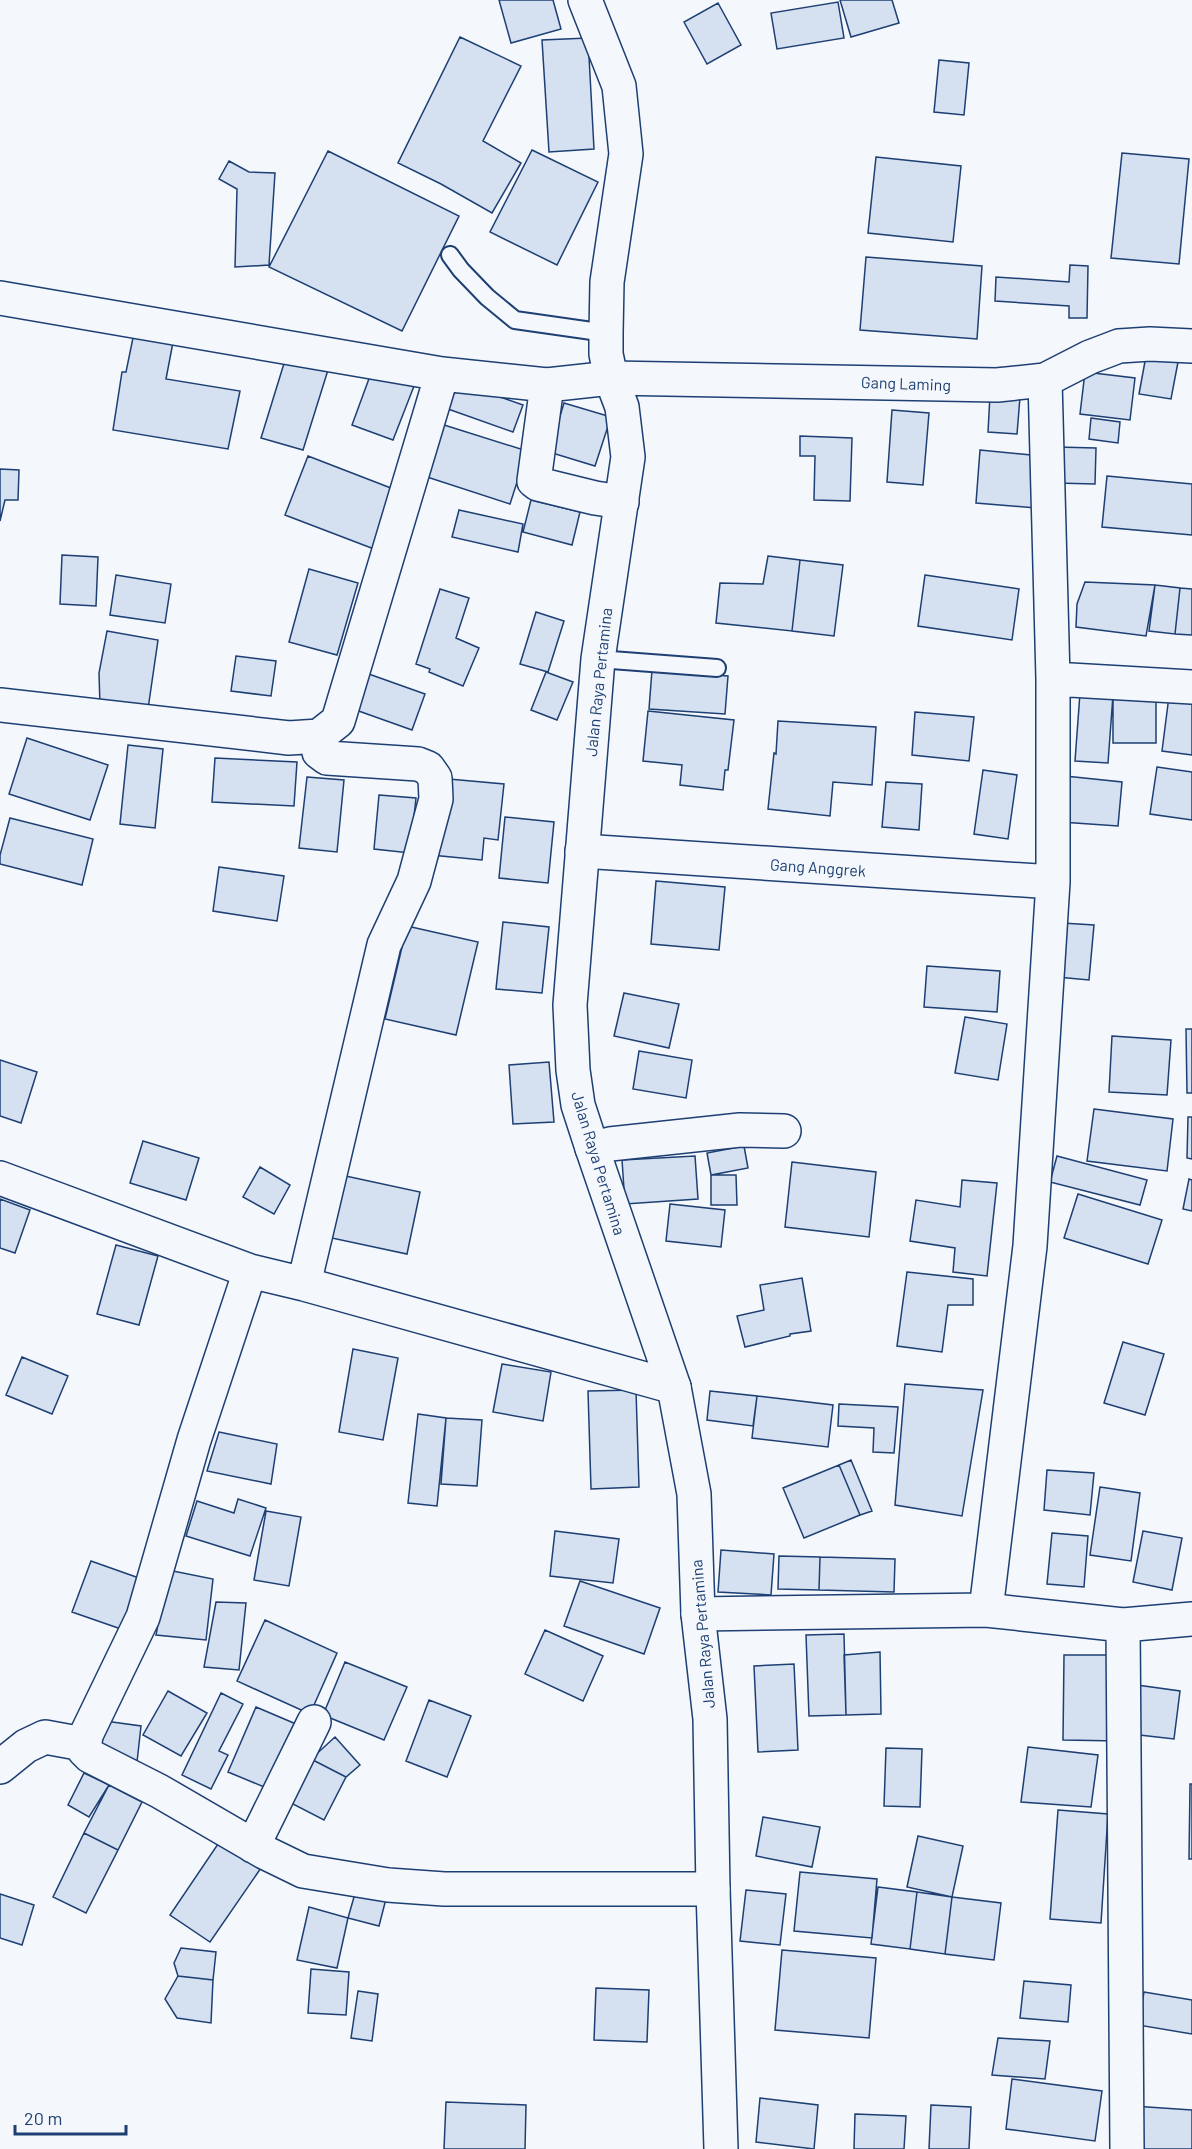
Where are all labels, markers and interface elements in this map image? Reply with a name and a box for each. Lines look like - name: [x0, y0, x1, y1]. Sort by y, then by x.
- street label: Gang Laming: [861, 372, 951, 394]
- street label: Jalan Raya Pertamina: [581, 607, 615, 757]
- street label: Gang Anggrek: [769, 854, 867, 880]
- street label: Jalan Raya Pertamina: [568, 1089, 630, 1237]
- street label: Jalan Raya Pertamina: [686, 1559, 718, 1709]
- scale bar: [15, 2098, 126, 2136]
- text: 20 m: [24, 2107, 62, 2129]

